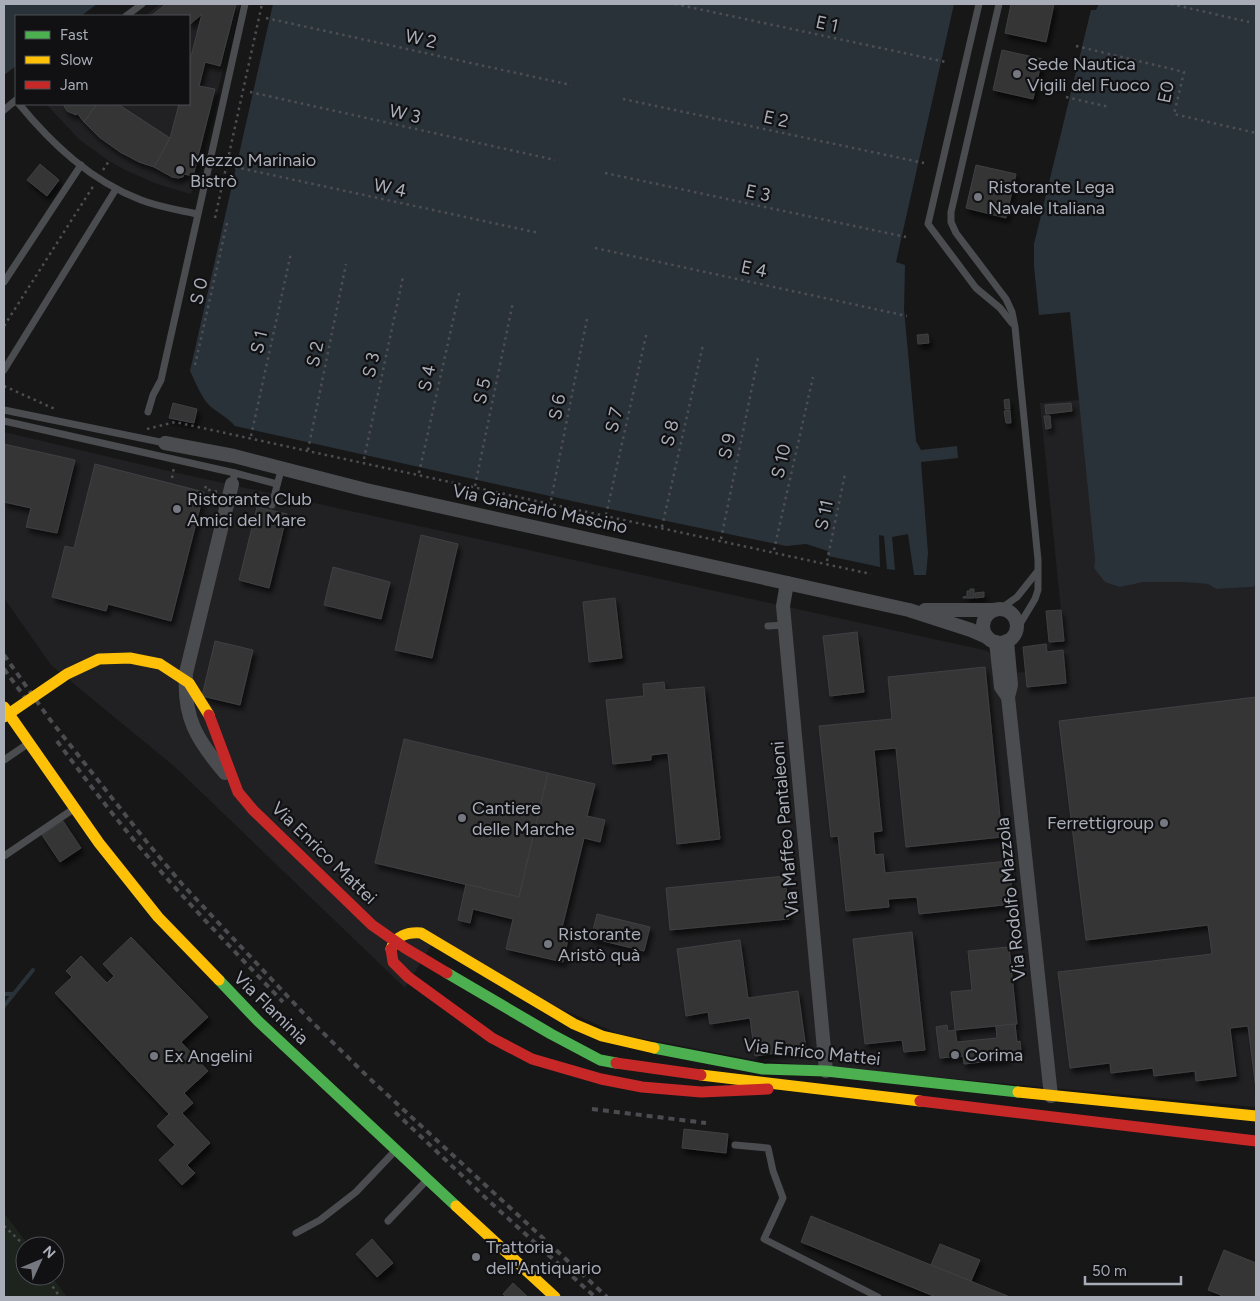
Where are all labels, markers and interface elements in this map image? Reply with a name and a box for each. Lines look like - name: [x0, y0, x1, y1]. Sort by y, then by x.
- street label: E 1: [814, 11, 840, 37]
- legend: [15, 15, 190, 105]
- street label: W 2: [403, 25, 439, 53]
- text: Fast: [60, 26, 89, 44]
- text: Slow: [60, 51, 93, 69]
- place label: Sede Nautica Vigili del Fuoco: [1027, 53, 1150, 96]
- marker: Sede Nautica Vigili del Fuoco: [1011, 68, 1023, 80]
- text: Jam: [60, 76, 88, 94]
- street label: E0: [1153, 79, 1179, 105]
- street label: W 3: [387, 100, 423, 128]
- street label: E 2: [761, 106, 791, 132]
- place label: Mezzo Marinaio Bistrò: [190, 149, 316, 192]
- marker: Mezzo Marinaio Bistrò: [174, 164, 186, 176]
- street label: W 4: [372, 174, 408, 202]
- place label: Ristorante Lega Navale Italiana: [988, 176, 1114, 219]
- street label: E 3: [744, 180, 772, 206]
- marker: Ristorante Lega Navale Italiana: [972, 191, 984, 203]
- street label: E 4: [739, 256, 769, 282]
- street label: S 0: [185, 275, 213, 307]
- street label: S 1: [246, 328, 272, 356]
- street label: S 2: [302, 339, 328, 369]
- street label: S 3: [358, 350, 384, 380]
- street label: S 4: [413, 363, 441, 393]
- street label: S 5: [469, 376, 495, 406]
- street label: S 6: [544, 392, 570, 422]
- street label: S 7: [600, 405, 628, 435]
- street label: S 8: [656, 418, 684, 448]
- street label: S 9: [714, 431, 740, 461]
- street label: S 10: [766, 442, 796, 480]
- street label: Via Giancarlo Mascino: [450, 480, 630, 538]
- place label: Ristorante Club Amici del Mare: [187, 488, 312, 531]
- street label: S 11: [810, 498, 838, 532]
- marker: Ristorante Club Amici del Mare: [171, 503, 183, 515]
- street label: Via Maffeo Pantaleoni: [766, 740, 804, 918]
- street label: Via Enrico Mattei: [267, 797, 381, 909]
- place label: Cantiere delle Marche: [472, 797, 575, 840]
- marker: Cantiere delle Marche: [456, 812, 468, 824]
- place label: Ferrettigroup: [1047, 812, 1154, 834]
- street label: Via Rodolfo Mazzola: [991, 816, 1031, 982]
- marker: Ferrettigroup: [1158, 817, 1170, 829]
- place label: Ristorante Aristò quà: [558, 923, 641, 966]
- marker: Ristorante Aristò quà: [542, 938, 554, 950]
- street label: Via Flaminia: [229, 967, 313, 1049]
- street label: Via Enrico Mattei: [742, 1034, 882, 1070]
- place label: Corima: [965, 1044, 1023, 1066]
- place label: Ex Angelini: [164, 1045, 253, 1067]
- marker: Corima: [949, 1049, 961, 1061]
- marker: Ex Angelini: [148, 1050, 160, 1062]
- north arrow: [15, 1236, 65, 1286]
- place label: Trattoria dell'Antiquario: [486, 1236, 601, 1279]
- text: N: [39, 1243, 59, 1262]
- marker: Trattoria dell'Antiquario: [470, 1251, 482, 1263]
- scale bar: [1085, 1254, 1181, 1286]
- text: 50 m: [1092, 1262, 1127, 1280]

